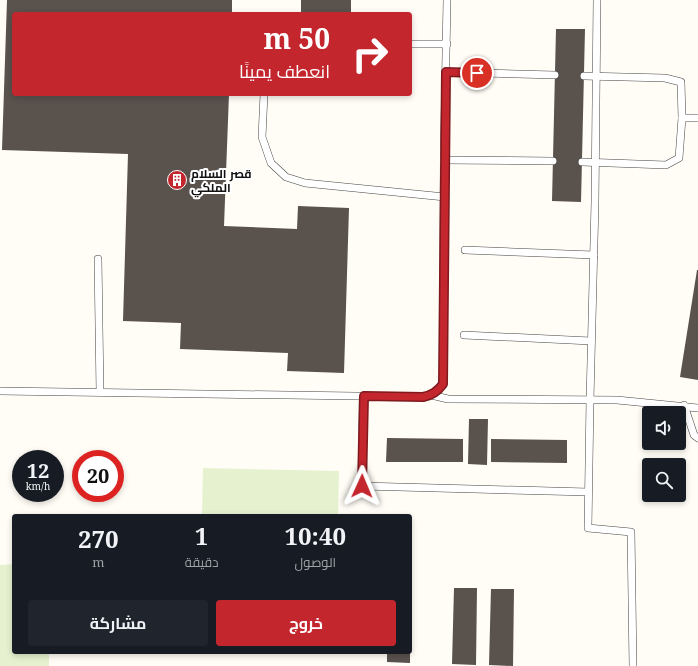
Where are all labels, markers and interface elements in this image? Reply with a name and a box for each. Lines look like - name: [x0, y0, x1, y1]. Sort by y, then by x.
- text: 50 m: [263, 19, 330, 57]
- icon: right: [344, 28, 396, 80]
- pin: [460, 56, 494, 90]
- text: انعطف يمينًا: [239, 59, 330, 83]
- icon: arrive: [466, 62, 488, 84]
- place label: قصر السلام الملكي: [191, 165, 252, 198]
- building icon: قصر السلام الملكي: [166, 169, 188, 191]
- map controls: [642, 406, 686, 502]
- button: sound: [642, 406, 686, 450]
- speed limit sign: 20: [72, 450, 124, 502]
- text: 12: [27, 457, 49, 484]
- button: search: [642, 458, 686, 502]
- position arrow: [341, 465, 383, 507]
- text: km/h: [26, 479, 50, 493]
- text: 1: [195, 519, 208, 552]
- text: 10:40: [284, 519, 346, 552]
- text: 270: [78, 522, 119, 555]
- text: m: [92, 553, 104, 571]
- text: دقيقة: [185, 553, 218, 571]
- text: الوصول: [295, 553, 336, 571]
- button: مشاركة: [28, 600, 208, 646]
- button: خروج: [216, 600, 396, 646]

